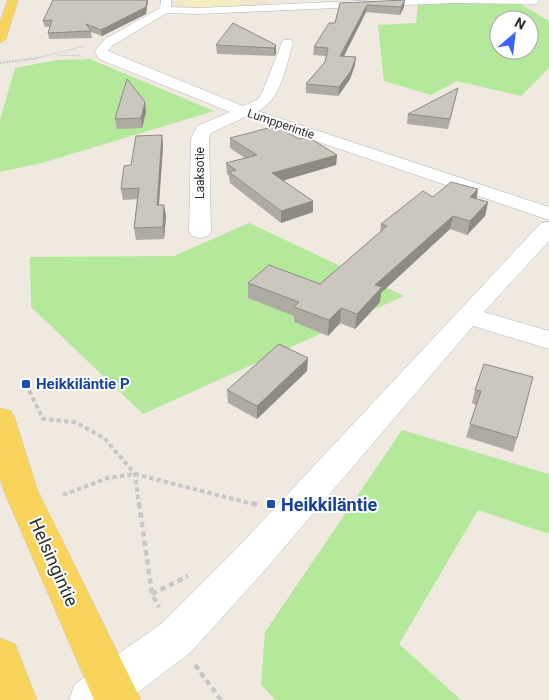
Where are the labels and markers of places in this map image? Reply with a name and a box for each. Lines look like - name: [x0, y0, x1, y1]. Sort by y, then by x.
- place label: Heikkiläntie P: [36, 375, 130, 393]
- marker: Heikkiläntie P: [20, 378, 32, 390]
- place label: Heikkiläntie: [281, 494, 378, 515]
- marker: Heikkiläntie: [265, 498, 277, 510]

